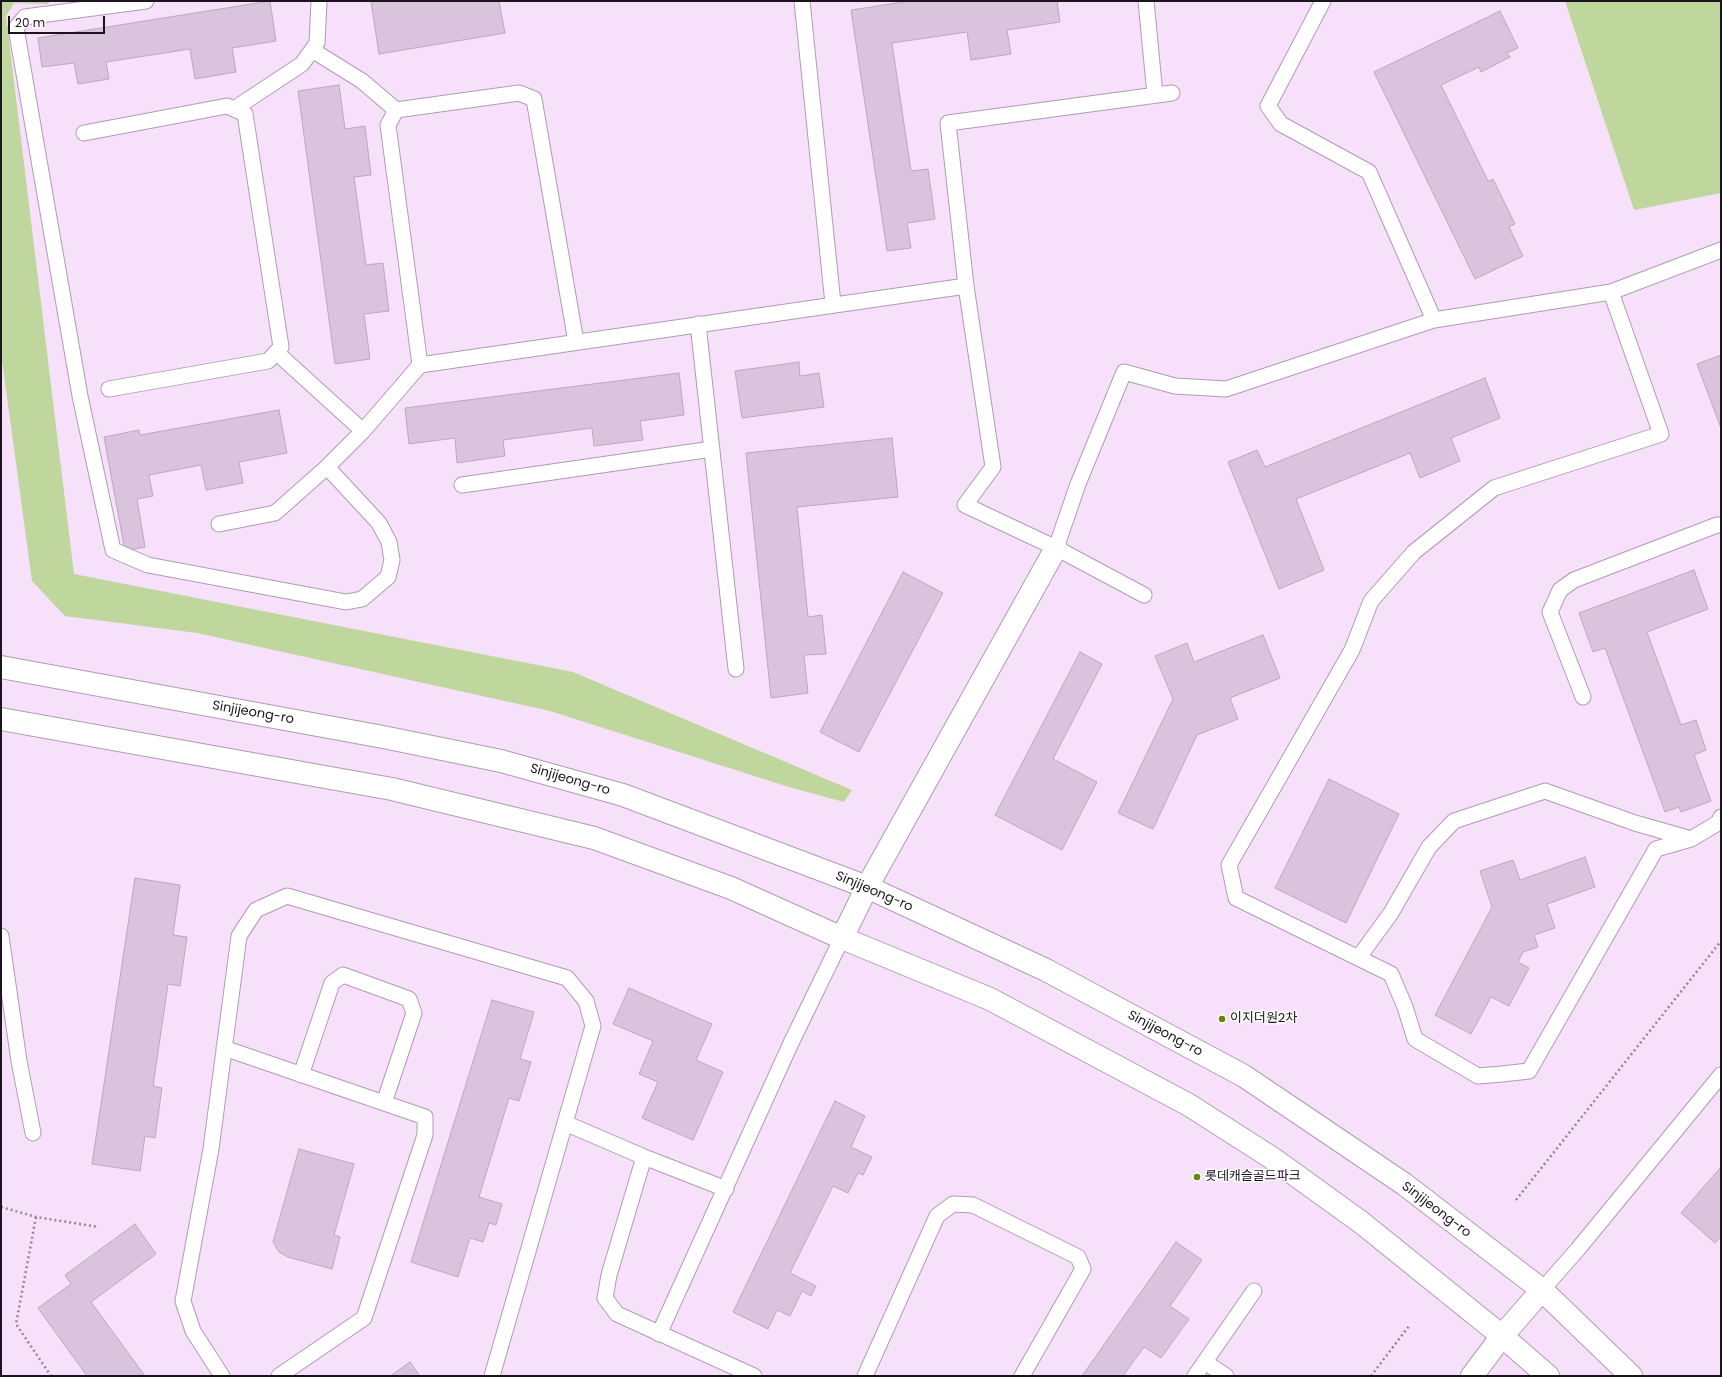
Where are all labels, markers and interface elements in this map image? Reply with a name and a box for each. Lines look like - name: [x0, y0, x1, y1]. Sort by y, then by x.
- scale bar: [10, 8, 107, 34]
- text: 20 m: [15, 14, 45, 31]
- street label: Sinjijeong-ro: [211, 698, 295, 728]
- street label: Sinjijeong-ro: [528, 761, 612, 799]
- street label: Sinjijeong-ro: [833, 869, 915, 915]
- street label: Sinjijeong-ro: [1125, 1008, 1205, 1060]
- place label: 이지더원2차: [1230, 1011, 1297, 1027]
- marker: 이지더원2차: [1217, 1014, 1227, 1024]
- place label: 롯데캐슬골드파크: [1205, 1169, 1301, 1185]
- marker: 롯데캐슬골드파크: [1192, 1172, 1202, 1182]
- street label: Sinjijeong-ro: [1398, 1179, 1474, 1241]

